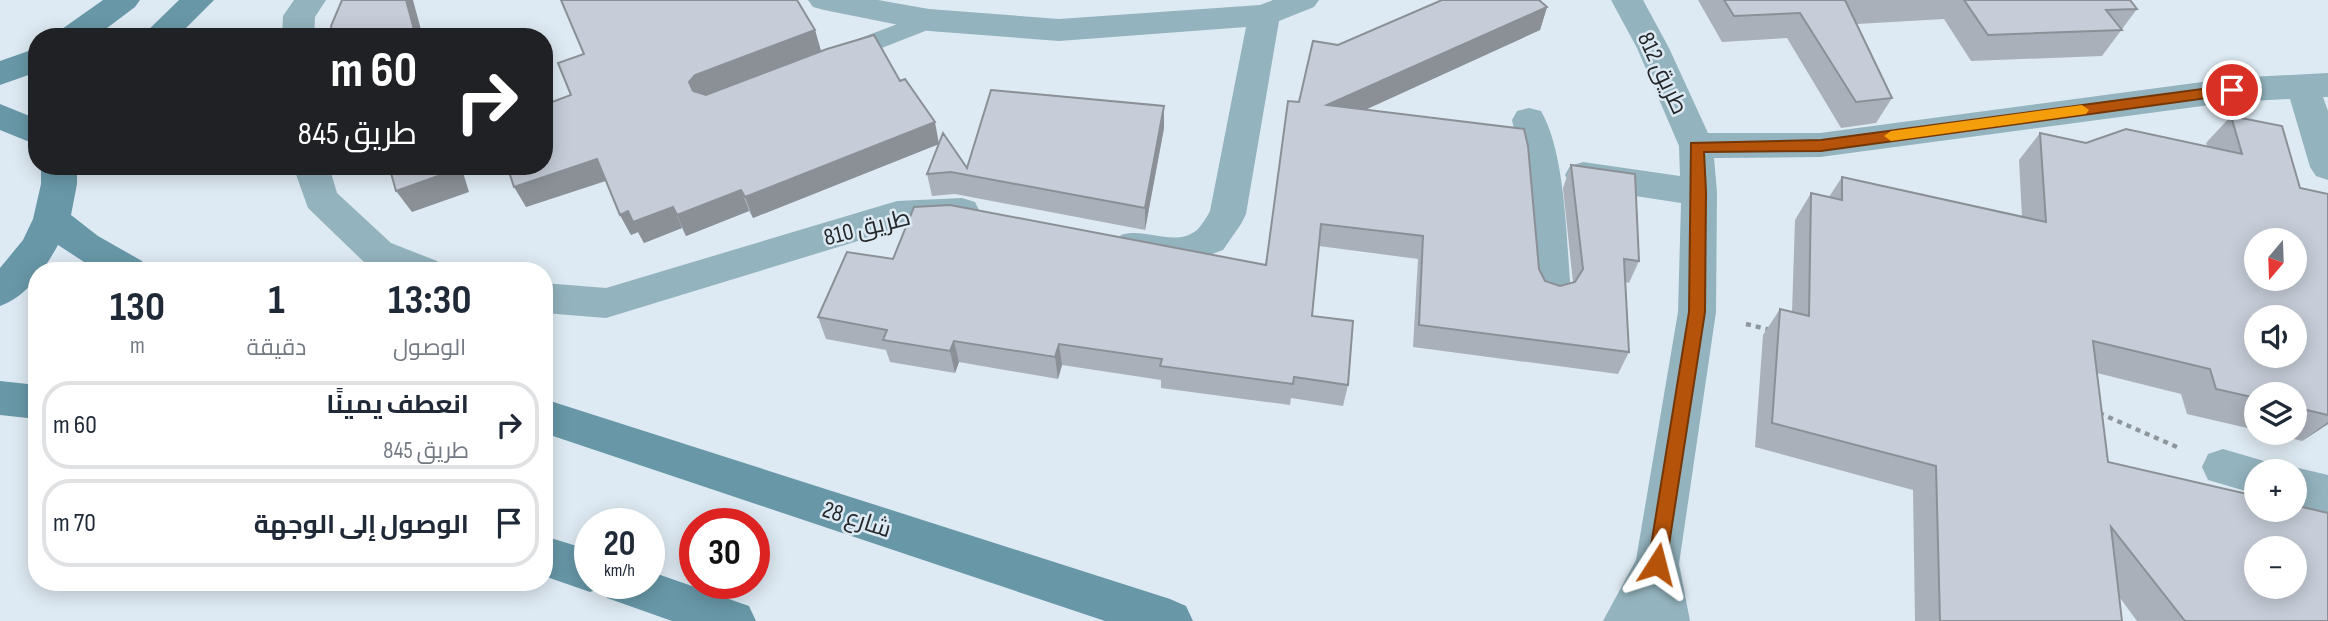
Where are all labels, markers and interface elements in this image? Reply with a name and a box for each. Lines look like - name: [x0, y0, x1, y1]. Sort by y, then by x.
- street label: طريق 812: [1631, 27, 1694, 119]
- text: 60 m: [330, 42, 417, 101]
- icon: right: [441, 56, 532, 147]
- pin: [2202, 60, 2262, 120]
- icon: arrive: [2213, 71, 2251, 109]
- text: طريق 845: [298, 115, 417, 154]
- street label: طريق 810: [821, 203, 913, 252]
- north arrow: [2244, 228, 2306, 290]
- map controls: [2244, 228, 2307, 599]
- text: 1: [268, 275, 285, 326]
- text: 13:30: [388, 275, 471, 326]
- text: 130: [110, 282, 165, 333]
- button: sound: [2244, 305, 2307, 368]
- text: m: [130, 332, 145, 360]
- text: دقيقة: [247, 334, 306, 362]
- text: الوصول: [393, 334, 466, 362]
- button: layers: [2244, 382, 2307, 445]
- text: انعطف يمينًا: [326, 390, 469, 421]
- icon: right: [490, 406, 528, 444]
- text: 60 m: [53, 410, 97, 441]
- text: طريق 845: [383, 437, 469, 465]
- button: +: [2244, 459, 2307, 522]
- street label: شارع 28: [818, 495, 895, 545]
- icon: arrive: [490, 504, 528, 542]
- text: 70 m: [53, 508, 96, 539]
- speed limit sign: 30: [679, 508, 770, 599]
- text: الوصول إلى الوجهة: [254, 510, 469, 541]
- text: 20: [604, 523, 636, 566]
- position arrow: [1620, 527, 1694, 601]
- button: −: [2244, 536, 2307, 599]
- text: km/h: [604, 560, 635, 581]

